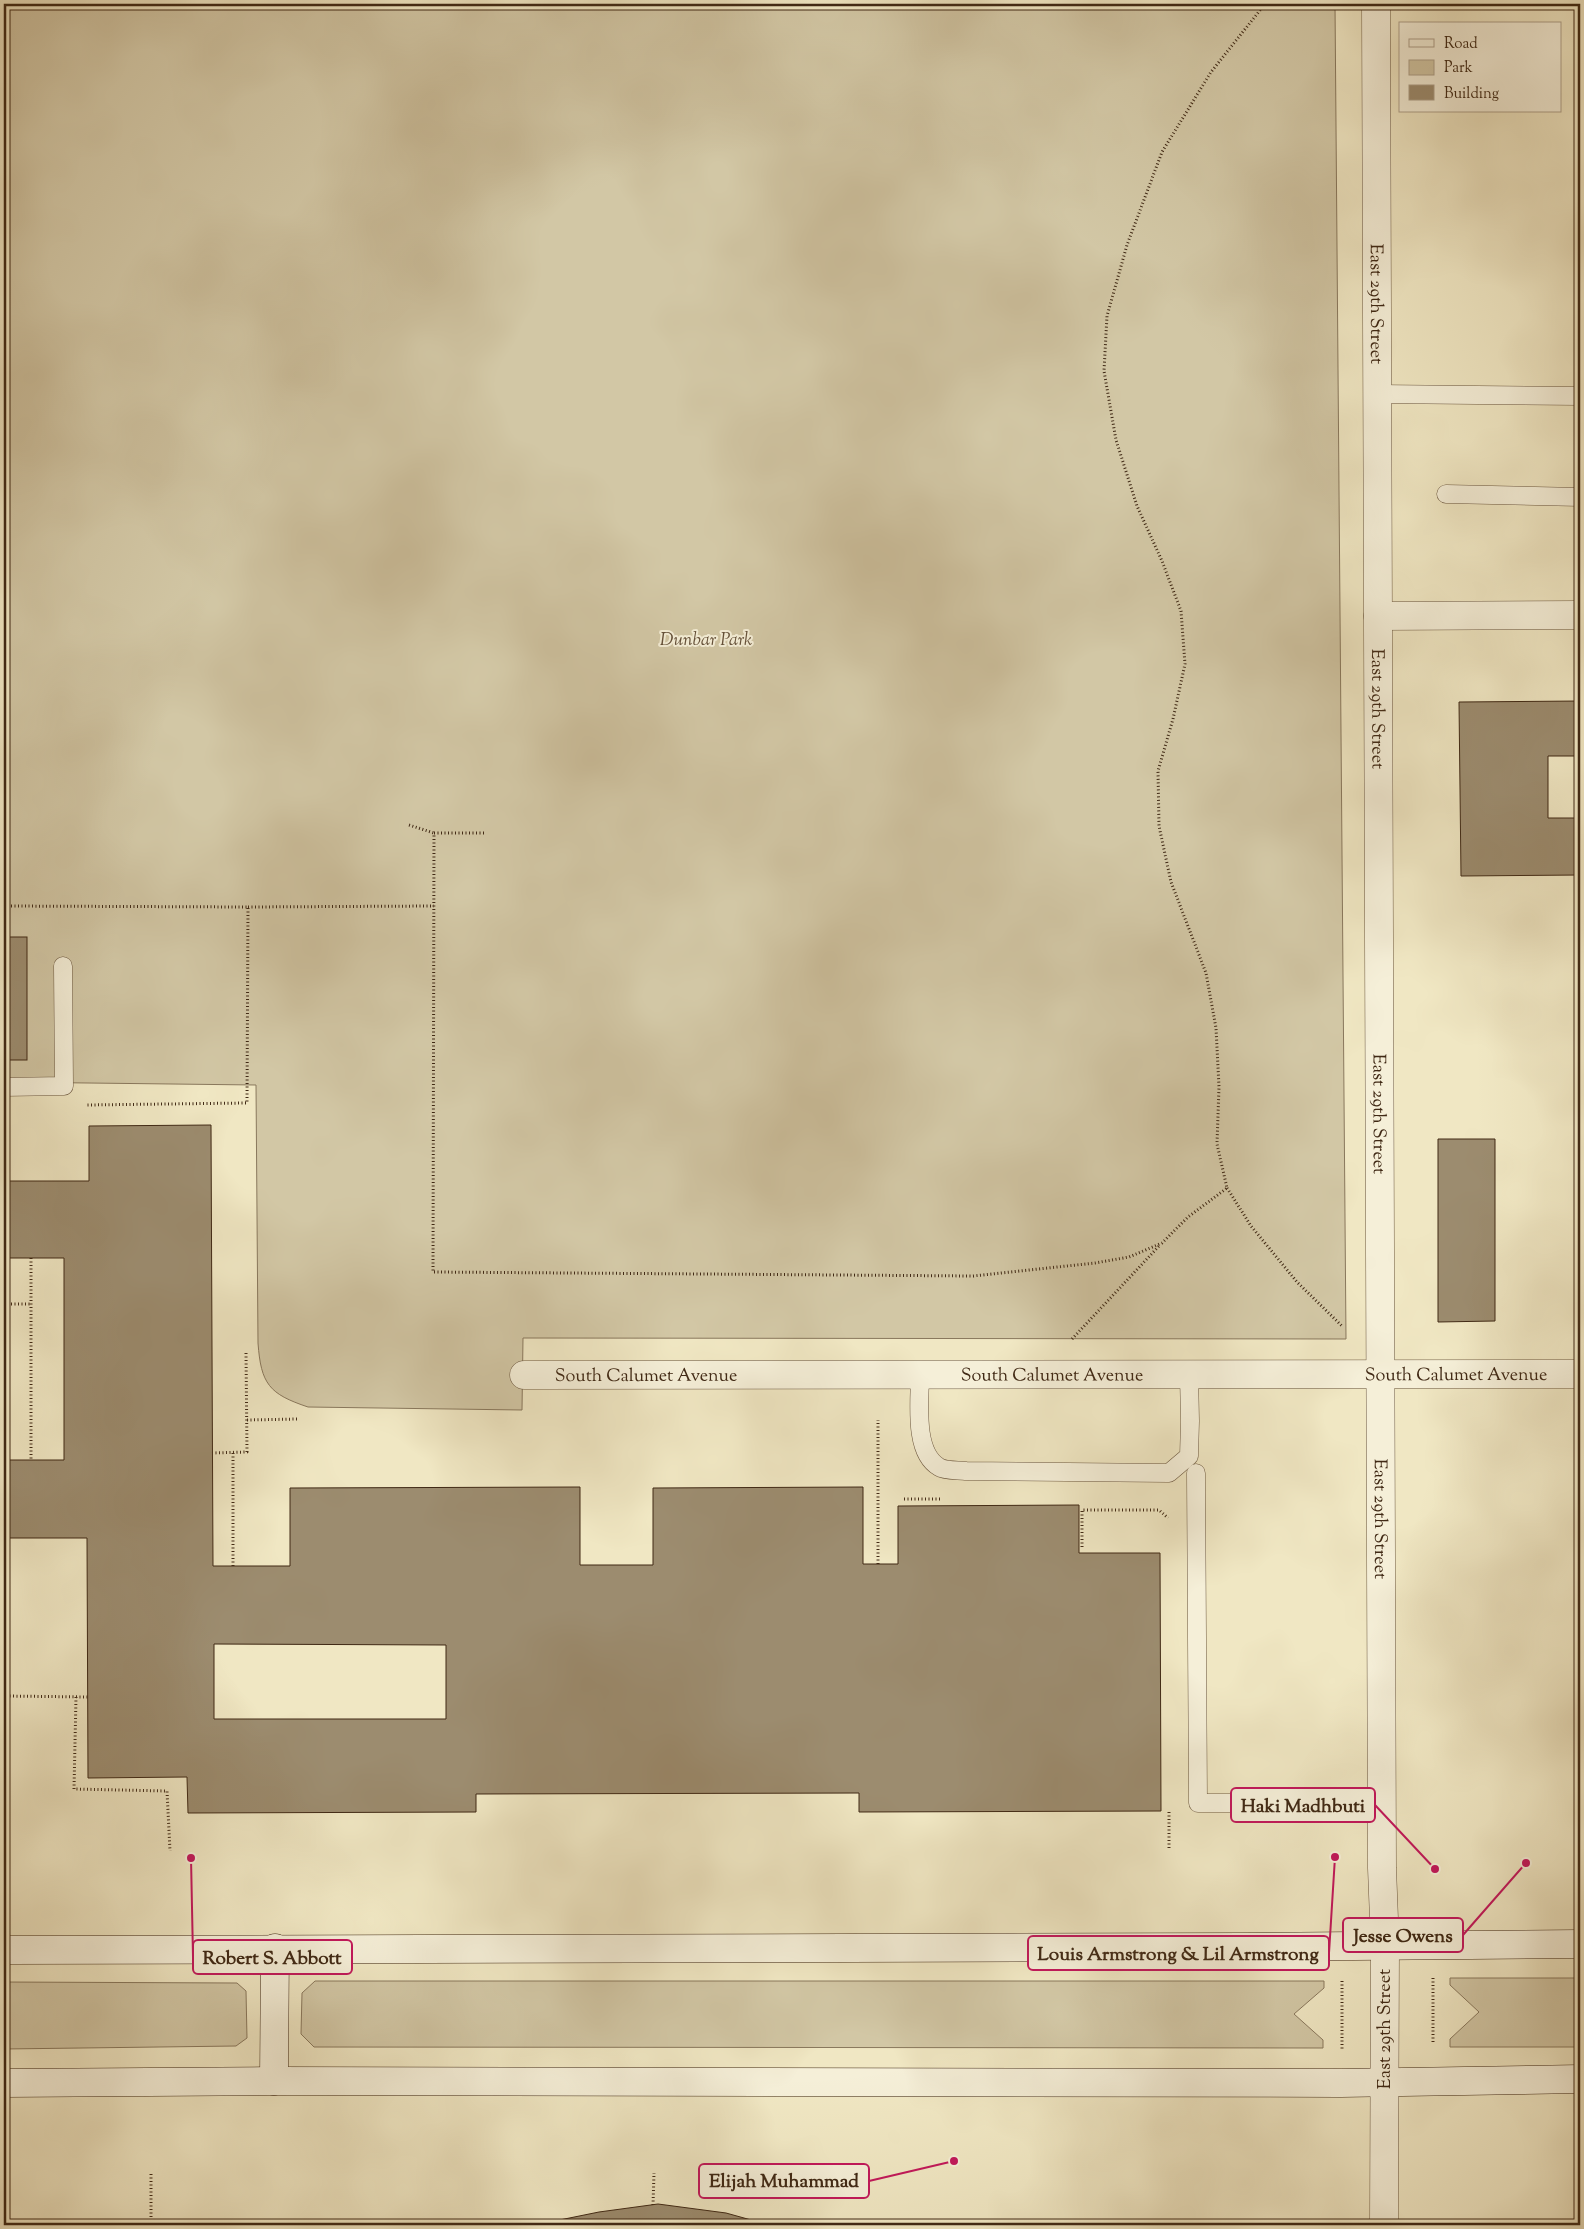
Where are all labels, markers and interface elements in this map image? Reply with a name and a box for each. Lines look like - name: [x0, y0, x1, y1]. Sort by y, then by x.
- legend: [1399, 22, 1562, 112]
- text: Road: [1444, 34, 1478, 55]
- text: Park: [1444, 58, 1473, 79]
- text: Building: [1444, 84, 1499, 105]
- street label: East 29th Street: [1362, 244, 1388, 364]
- park label: Dunbar Park: [660, 628, 752, 654]
- street label: East 29th Street: [1363, 649, 1389, 769]
- street label: East 29th Street: [1364, 1054, 1391, 1174]
- street label: South Calumet Avenue: [961, 1363, 1143, 1390]
- street label: South Calumet Avenue: [1365, 1363, 1547, 1389]
- street label: South Calumet Avenue: [555, 1364, 737, 1390]
- street label: East 29th Street: [1366, 1459, 1392, 1579]
- callout: Haki Madhbuti: [1231, 1788, 1375, 1822]
- text: Haki Madhbuti: [1241, 1794, 1366, 1821]
- callout: Jesse Owens: [1343, 1918, 1463, 1952]
- text: Jesse Owens: [1351, 1924, 1453, 1951]
- callout: Louis Armstrong & Lil Armstrong: [1028, 1936, 1329, 1970]
- callout: Robert S. Abbott: [193, 1940, 352, 1974]
- text: Louis Armstrong & Lil Armstrong: [1037, 1942, 1319, 1969]
- text: Robert S. Abbott: [203, 1946, 342, 1973]
- street label: East 29th Street: [1373, 1969, 1399, 2089]
- callout: Elijah Muhammad: [699, 2164, 869, 2198]
- text: Elijah Muhammad: [709, 2169, 859, 2196]

